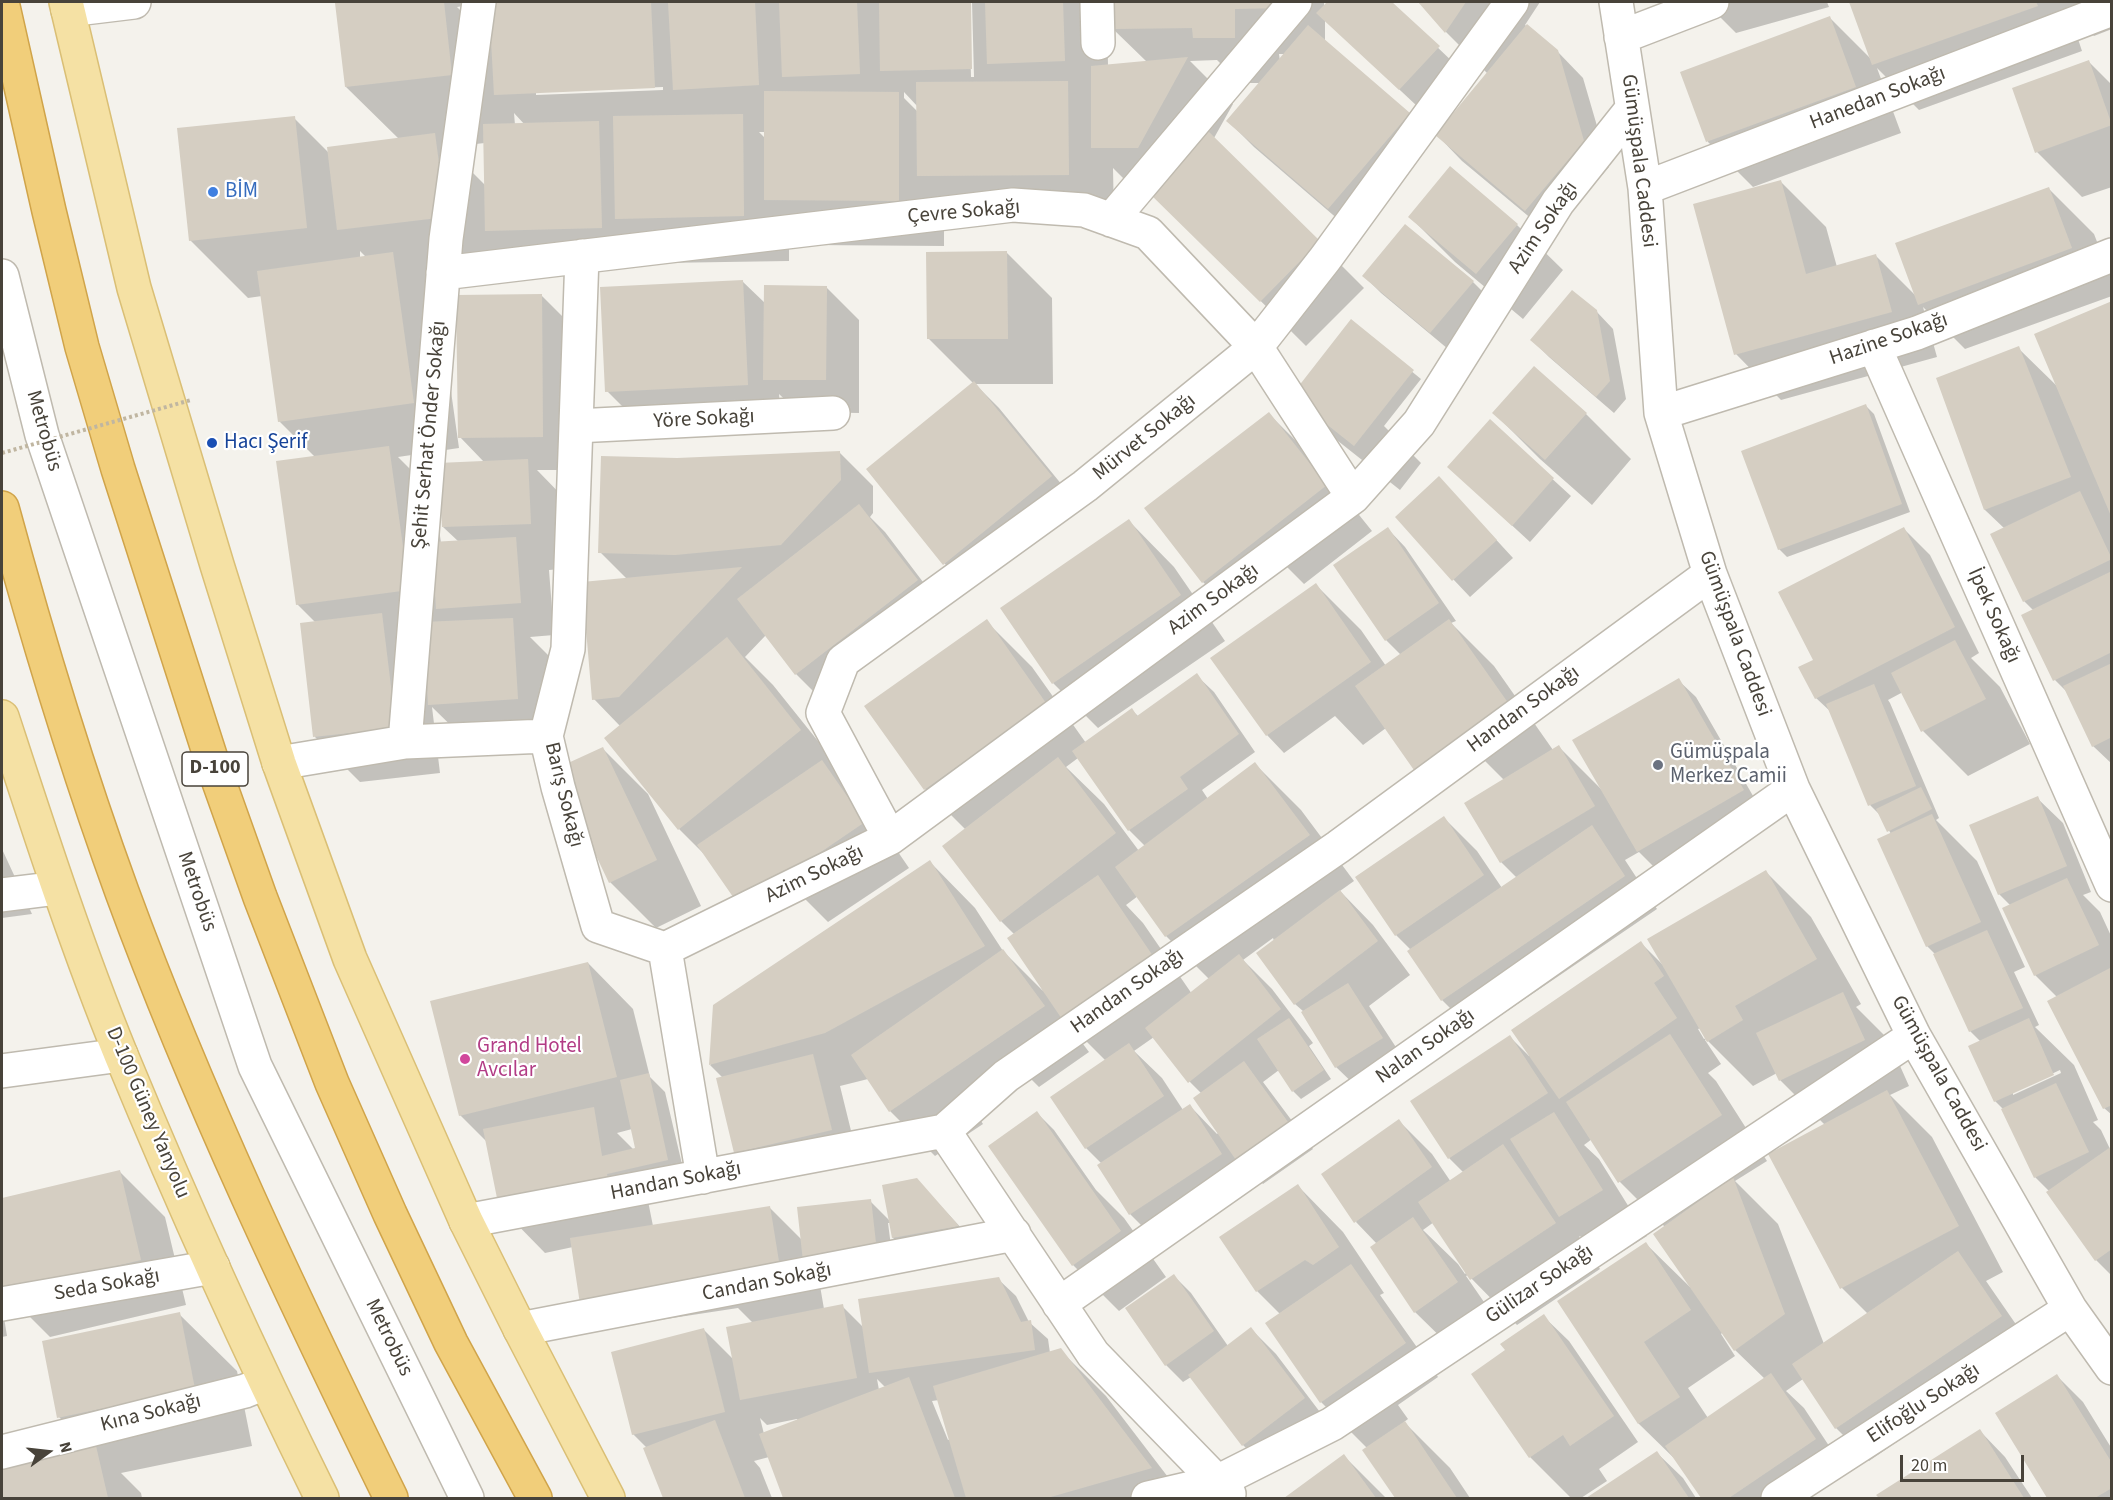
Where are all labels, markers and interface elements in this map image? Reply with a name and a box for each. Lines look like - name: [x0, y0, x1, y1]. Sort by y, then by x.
- street label: Hanedan Sokağı: [1807, 62, 1949, 136]
- street label: Gümüşpala Caddesi: [1615, 73, 1661, 249]
- street label: Azim Sokağı: [1504, 177, 1584, 279]
- place label: BİM: [225, 179, 258, 205]
- marker: BİM: [206, 185, 220, 199]
- street label: Çevre Sokağı: [907, 196, 1021, 230]
- street label: Hazine Sokağı: [1826, 308, 1952, 372]
- street label: Şehit Serhat Önder Sokağı: [407, 320, 453, 550]
- street label: Metrobüs: [19, 388, 67, 474]
- street label: Mürvet Sokağı: [1089, 389, 1201, 487]
- street label: Yöre Sokağı: [653, 405, 755, 435]
- place label: Hacı Şerif: [224, 430, 307, 456]
- marker: Hacı Şerif: [205, 436, 219, 450]
- street label: Gümüşpala Caddesi: [1692, 548, 1776, 720]
- street label: Azim Sokağı: [1164, 559, 1264, 641]
- street label: İpek Sokağı: [1961, 565, 2025, 667]
- street label: Handan Sokağı: [1463, 661, 1585, 759]
- street label: Barış Sokağı: [538, 740, 588, 850]
- place label: Gümüşpala Merkez Camii: [1670, 740, 1787, 790]
- road number: D-100: [182, 752, 248, 786]
- marker: Gümüşpala Merkez Camii: [1651, 758, 1665, 772]
- street label: Azim Sokağı: [762, 840, 868, 910]
- street label: Metrobüs: [171, 849, 221, 935]
- street label: Handan Sokağı: [1066, 944, 1190, 1040]
- street label: Gümüşpala Caddesi: [1885, 992, 1991, 1156]
- street label: Nalan Sokağı: [1372, 1004, 1480, 1090]
- street label: D-100 Güney Yanyolu: [99, 1023, 195, 1203]
- place label: Grand Hotel Avcılar: [477, 1034, 582, 1084]
- marker: Grand Hotel Avcılar: [458, 1052, 472, 1066]
- street label: Handan Sokağı: [608, 1157, 744, 1207]
- street label: Gülizar Sokağı: [1481, 1240, 1599, 1330]
- street label: Candan Sokağı: [700, 1258, 834, 1308]
- street label: Seda Sokağı: [52, 1264, 162, 1308]
- street label: Metrobüs: [359, 1295, 417, 1381]
- street label: Elifoğlu Sokağı: [1863, 1358, 1985, 1450]
- street label: Kına Sokağı: [98, 1389, 204, 1439]
- north arrow: [18, 1422, 78, 1482]
- text: N: [53, 1439, 77, 1455]
- scale bar: [1903, 1443, 2028, 1481]
- text: 20 m: [1911, 1453, 1947, 1478]

